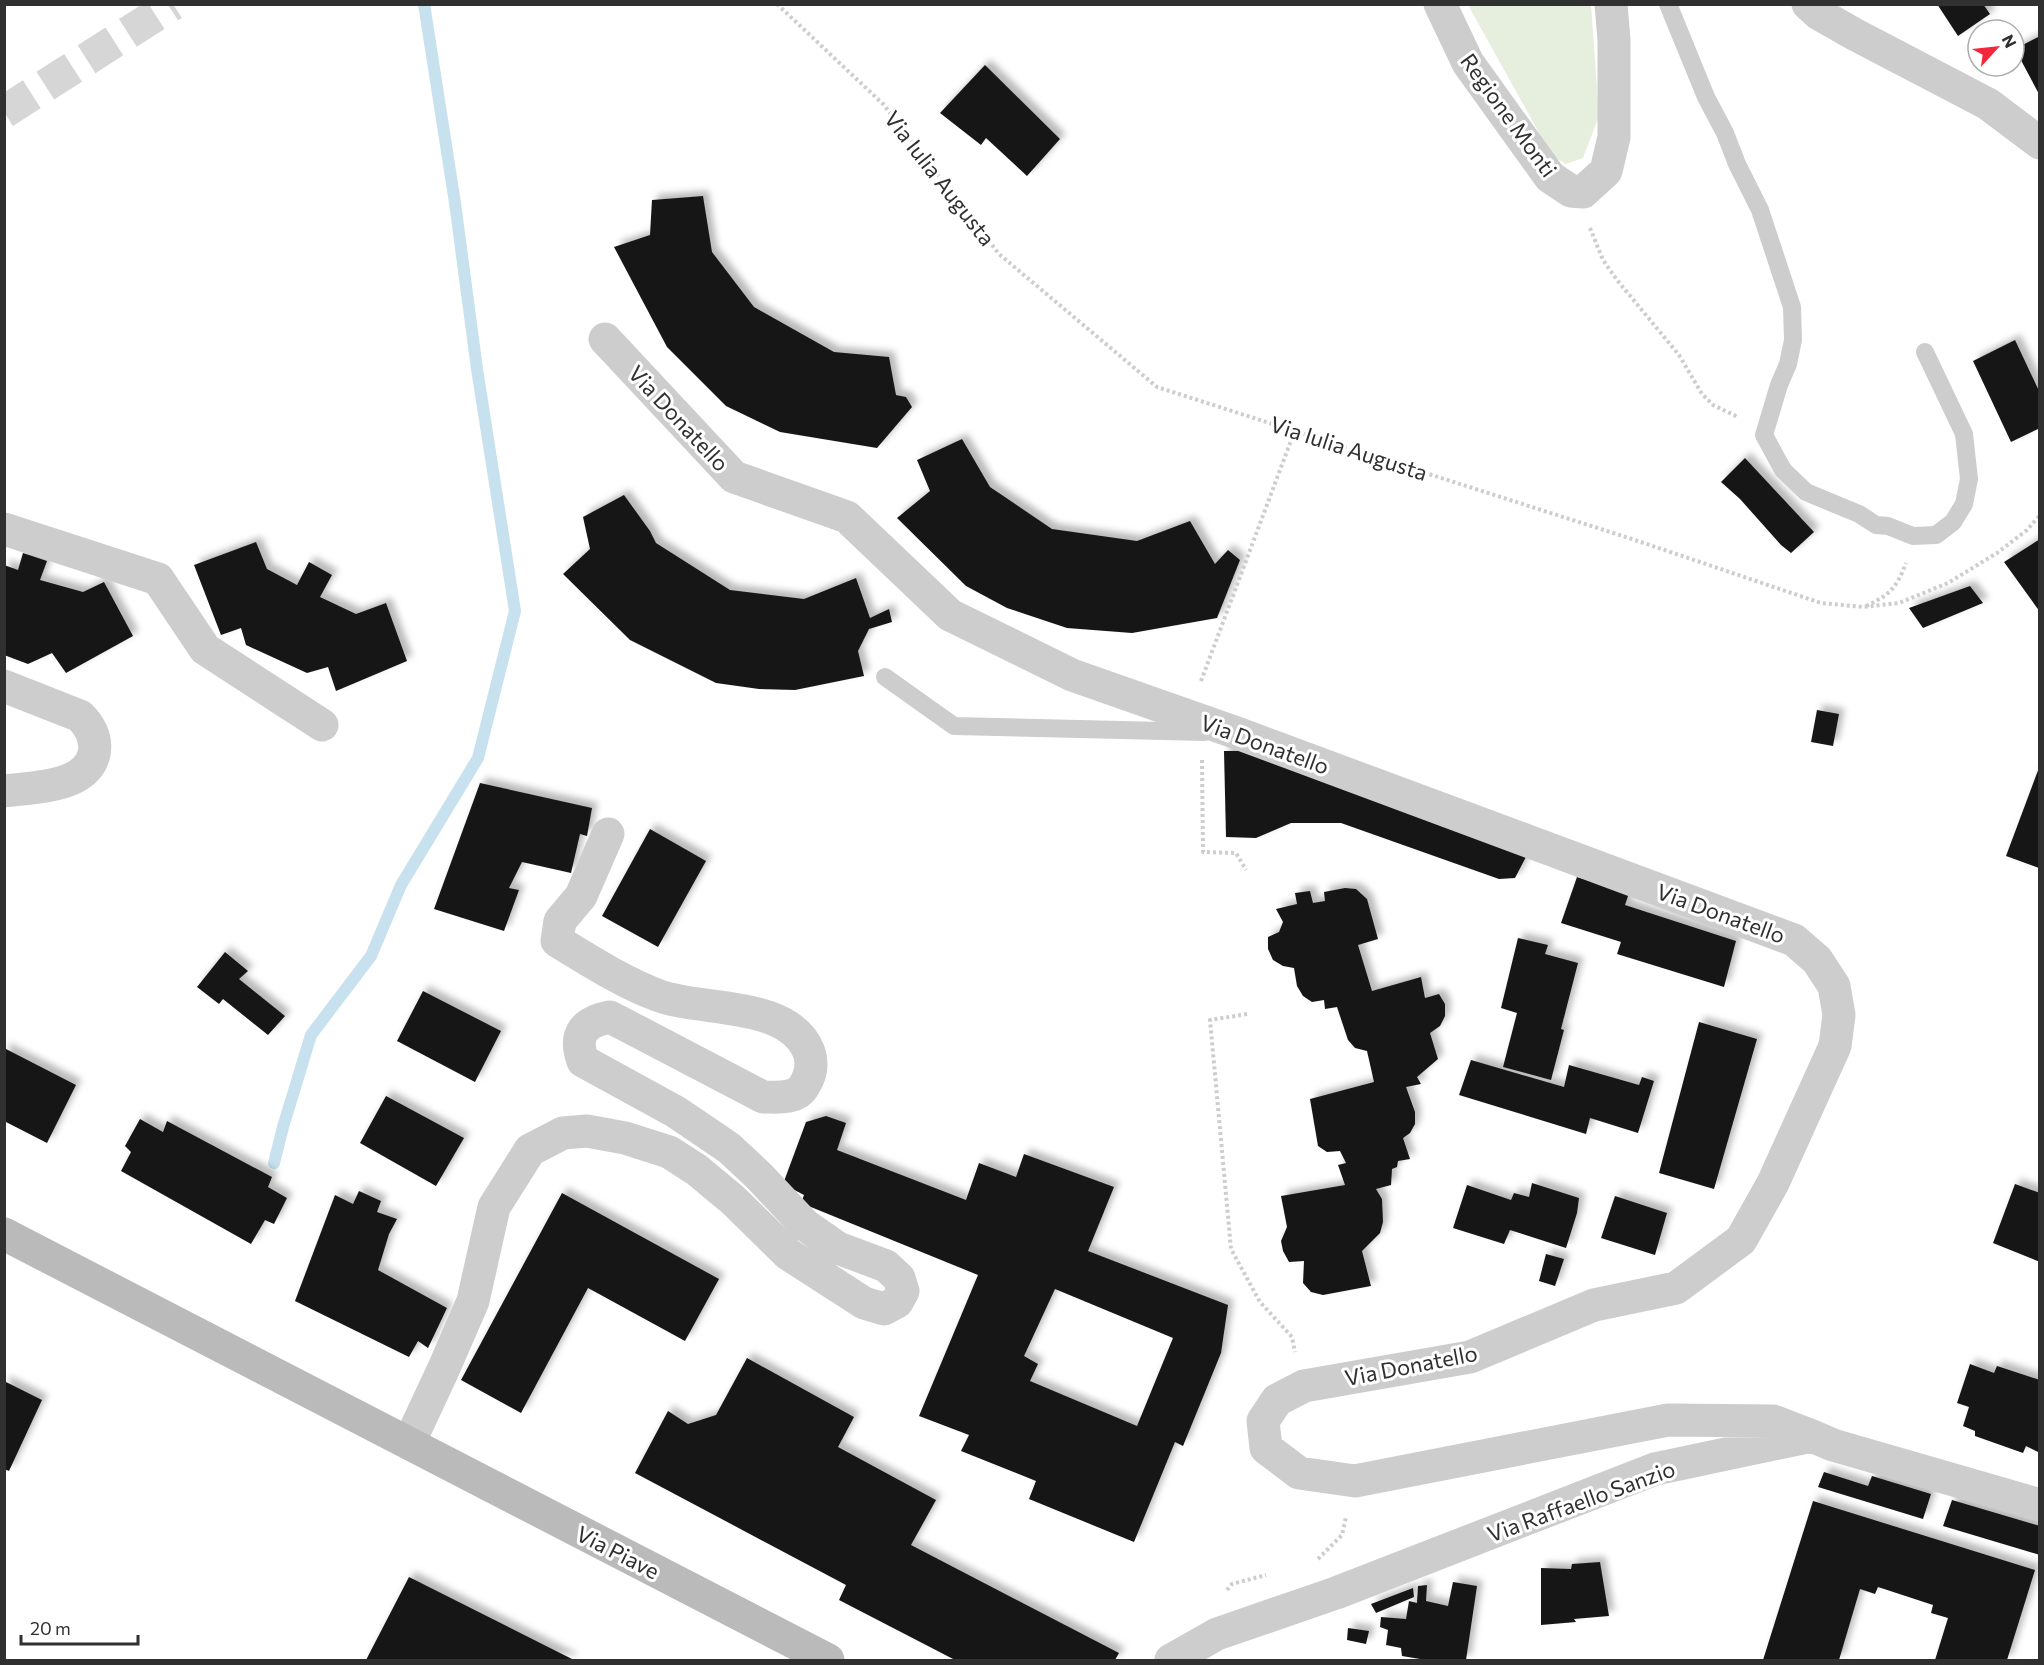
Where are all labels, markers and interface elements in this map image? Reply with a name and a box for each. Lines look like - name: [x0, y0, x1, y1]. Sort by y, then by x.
- north arrow: [1966, 18, 2026, 78]
- text: N: [1999, 31, 2021, 51]
- street label: Regione Monti: [1455, 48, 1563, 182]
- street label: Via Iulia Augusta: [879, 105, 1001, 251]
- street label: Via Donatello: [623, 360, 735, 476]
- street label: Via Iulia Augusta: [1267, 410, 1431, 486]
- street label: Via Donatello: [1197, 708, 1333, 780]
- street label: Via Donatello: [1653, 877, 1789, 949]
- street label: Via Donatello: [1342, 1339, 1480, 1391]
- street label: Via Raffaello Sanzio: [1483, 1455, 1679, 1547]
- street label: Via Piave: [572, 1520, 664, 1584]
- scale bar: [21, 1608, 138, 1646]
- text: 20 m: [30, 1617, 71, 1639]

